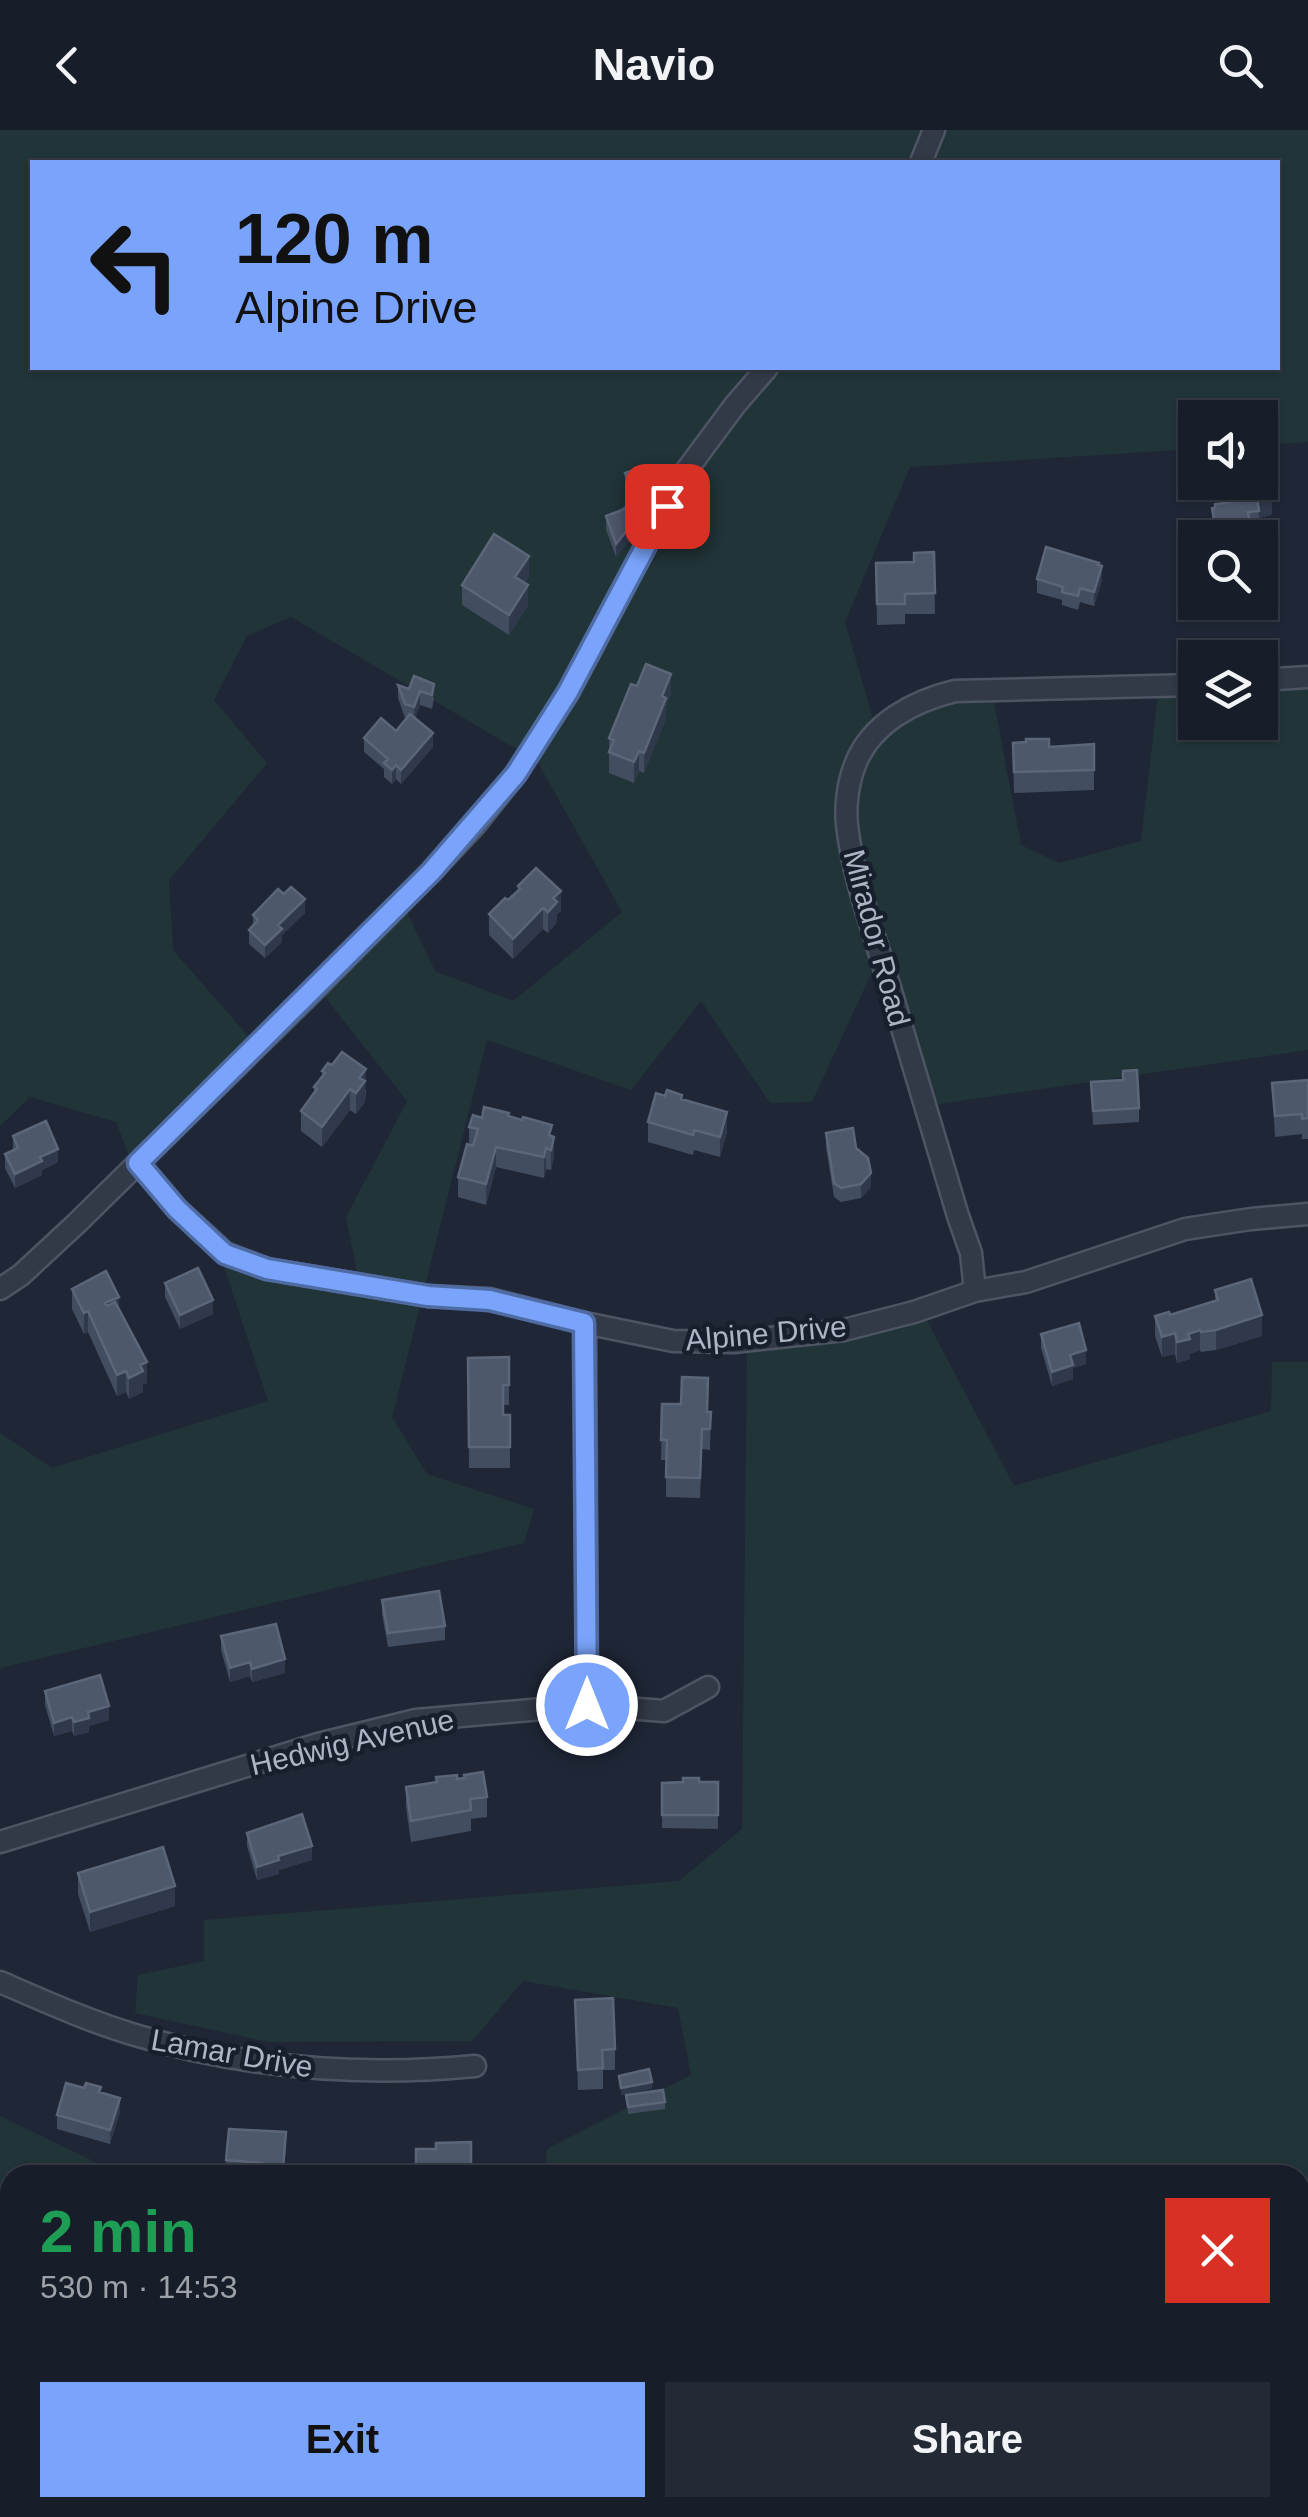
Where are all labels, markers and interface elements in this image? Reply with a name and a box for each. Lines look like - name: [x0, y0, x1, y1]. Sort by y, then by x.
- icon: back: [40, 38, 95, 93]
- icon: search: [1213, 38, 1268, 93]
- text: Navio: [593, 39, 715, 90]
- icon: left: [70, 200, 200, 330]
- text: 120 m: [235, 200, 433, 278]
- text: Alpine Drive: [235, 282, 478, 333]
- map controls: [1178, 400, 1278, 740]
- button: sound: [1178, 400, 1278, 500]
- pin: [625, 464, 710, 549]
- icon: arrive: [640, 479, 695, 534]
- button: search: [1178, 520, 1278, 620]
- button: layers: [1178, 640, 1278, 740]
- street label: Mirador Road: [838, 846, 916, 1030]
- street label: Alpine Drive: [684, 1310, 848, 1356]
- position arrow: [535, 1653, 639, 1757]
- street label: Hedwig Avenue: [247, 1703, 457, 1781]
- street label: Lamar Drive: [149, 2023, 315, 2083]
- text: 2 min: [40, 2198, 197, 2265]
- button: close: [1165, 2198, 1270, 2303]
- text: 530 m · 14:53: [40, 2269, 237, 2305]
- button: Exit: [40, 2382, 645, 2497]
- button: Share: [665, 2382, 1270, 2497]

